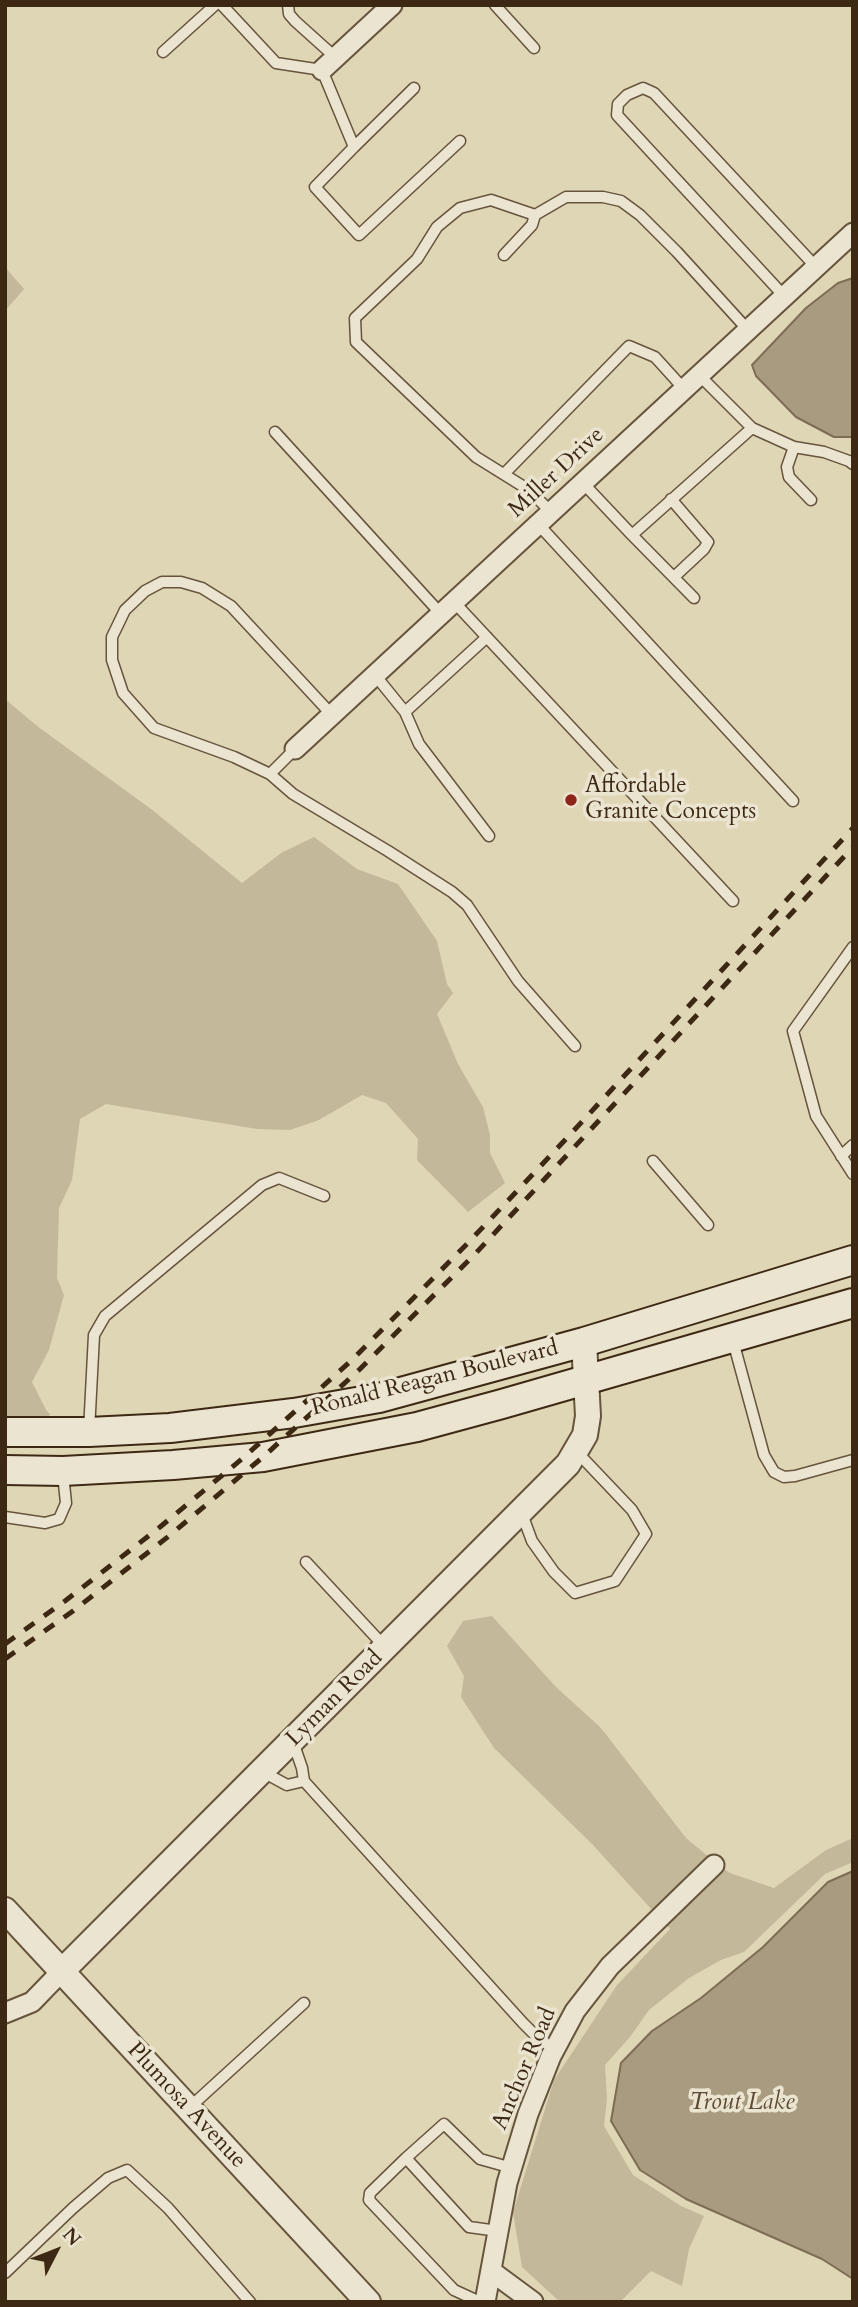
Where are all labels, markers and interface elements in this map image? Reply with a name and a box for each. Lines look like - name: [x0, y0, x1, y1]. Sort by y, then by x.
- street label: Miller Drive: [504, 422, 610, 524]
- place label: Affordable Granite Concepts: [585, 773, 756, 827]
- marker: Affordable Granite Concepts: [563, 792, 579, 808]
- street label: Ronald Reagan Boulevard: [309, 1335, 561, 1423]
- street label: Lyman Road: [281, 1645, 389, 1753]
- street label: Anchor Road: [487, 2004, 563, 2134]
- street label: Plumosa Avenue: [121, 2037, 251, 2175]
- water label: Trout Lake: [690, 2089, 794, 2117]
- north arrow: [21, 2216, 91, 2286]
- text: N: [56, 2222, 87, 2252]

